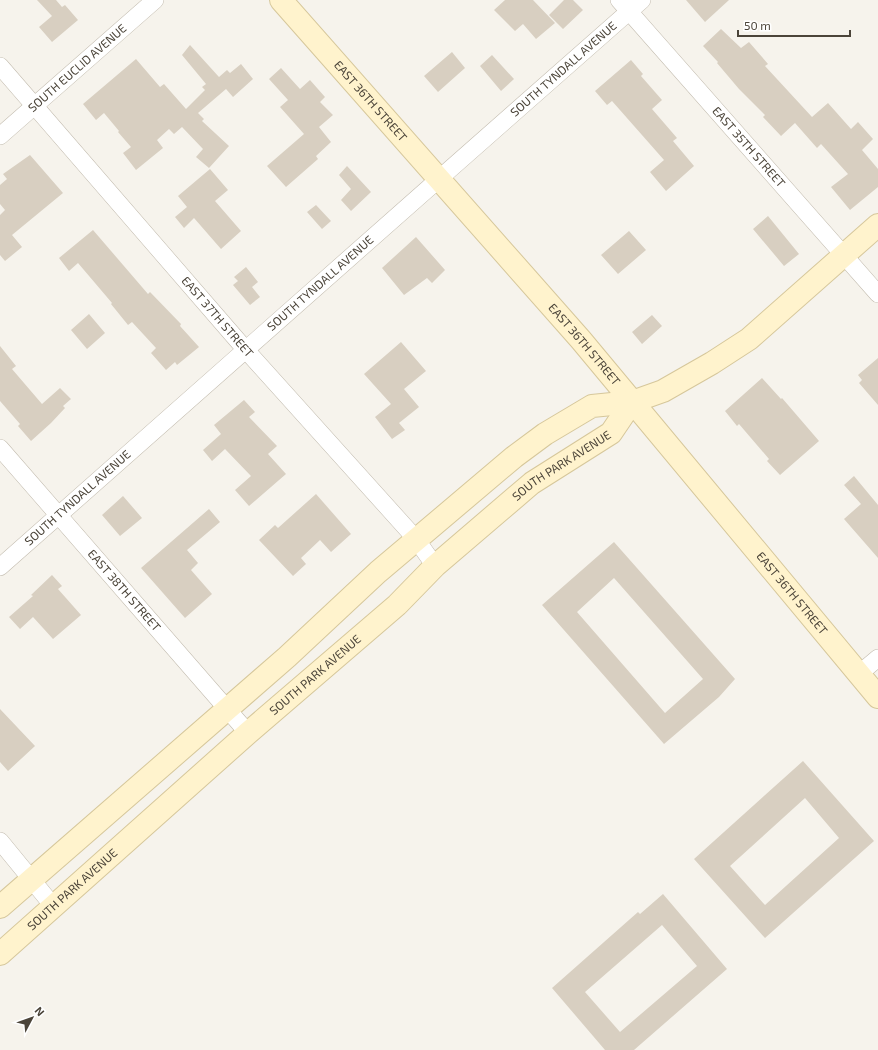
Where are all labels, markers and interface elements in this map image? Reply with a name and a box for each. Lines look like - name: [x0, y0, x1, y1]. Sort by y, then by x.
- scale bar: [738, 12, 850, 38]
- street label: SOUTH TYNDALL AVENUE: [507, 18, 619, 119]
- text: 50 m: [744, 18, 771, 32]
- street label: SOUTH EUCLID AVENUE: [25, 20, 129, 114]
- street label: EAST 36TH STREET: [332, 57, 410, 144]
- street label: EAST 35TH STREET: [710, 103, 789, 190]
- street label: SOUTH TYNDALL AVENUE: [264, 232, 376, 333]
- street label: EAST 37TH STREET: [179, 273, 257, 360]
- street label: EAST 36TH STREET: [546, 300, 624, 388]
- street label: SOUTH PARK AVENUE: [509, 427, 613, 503]
- street label: SOUTH TYNDALL AVENUE: [21, 446, 133, 548]
- street label: EAST 38TH STREET: [86, 546, 164, 634]
- street label: EAST 36TH STREET: [754, 549, 831, 637]
- street label: SOUTH PARK AVENUE: [266, 631, 363, 717]
- street label: SOUTH PARK AVENUE: [24, 845, 120, 932]
- north arrow: [12, 998, 52, 1038]
- text: N: [32, 1004, 47, 1018]

